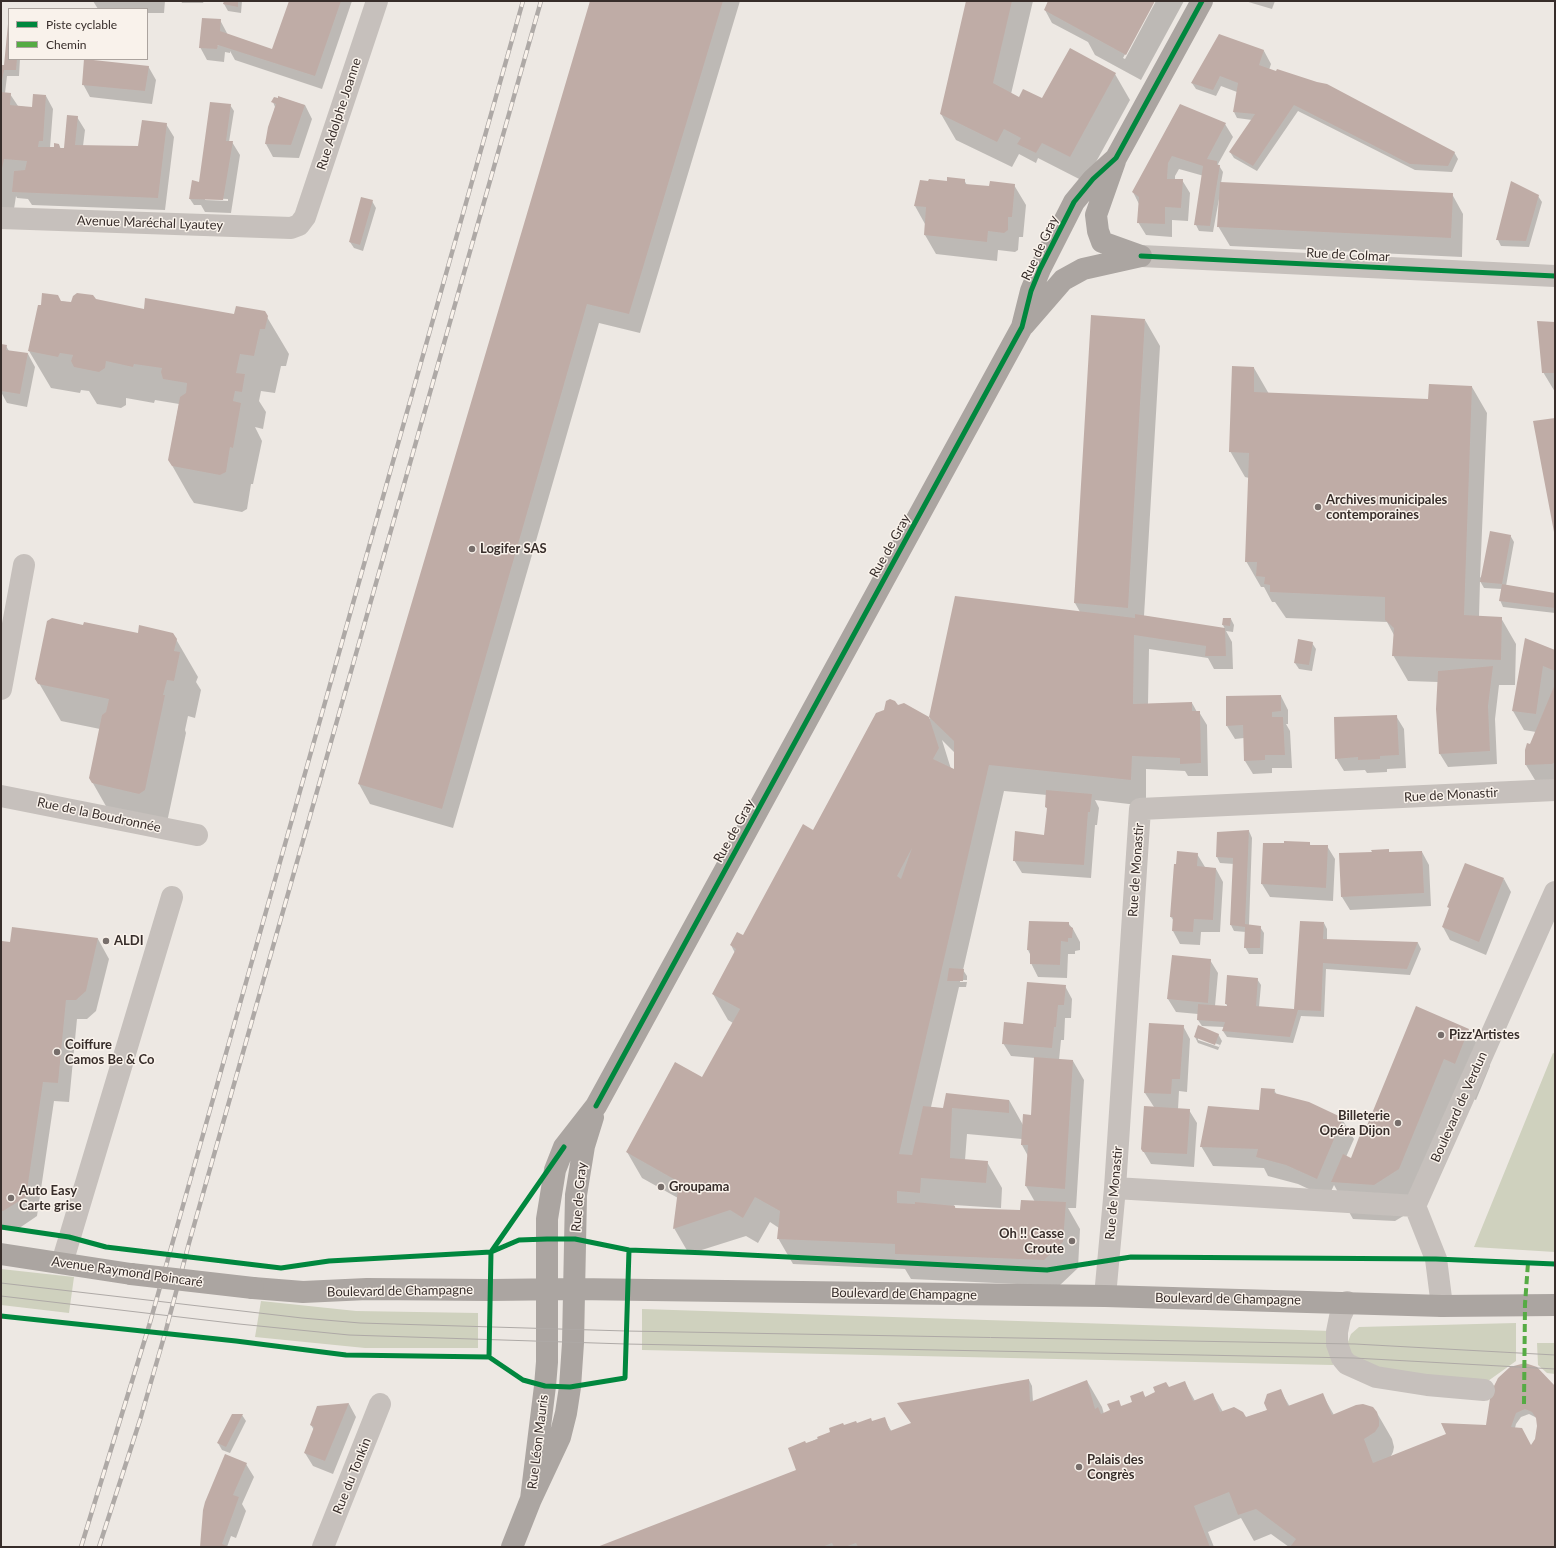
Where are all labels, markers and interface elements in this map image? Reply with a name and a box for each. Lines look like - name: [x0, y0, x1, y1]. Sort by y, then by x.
- legend: [8, 8, 148, 60]
- text: Piste cyclable: [46, 17, 117, 32]
- text: Chemin: [46, 37, 87, 52]
- street label: Rue Adolphe Joanne: [314, 56, 364, 172]
- street label: Avenue Maréchal Lyautey: [77, 213, 223, 233]
- street label: Rue de Gray: [1018, 213, 1062, 283]
- street label: Rue de Colmar: [1306, 245, 1390, 265]
- place label: Archives municipales contemporaines: [1326, 492, 1447, 523]
- marker: Archives municipales contemporaines: [1313, 502, 1323, 512]
- street label: Rue de Gray: [866, 512, 914, 580]
- place label: Logifer SAS: [480, 541, 547, 557]
- marker: Logifer SAS: [467, 544, 477, 554]
- street label: Rue de Monastir: [1404, 785, 1498, 805]
- street label: Rue de la Boudronnée: [36, 794, 162, 836]
- street label: Rue de Gray: [710, 797, 758, 865]
- street label: Rue de Monastir: [1125, 823, 1147, 917]
- place label: ALDI: [114, 933, 144, 949]
- marker: ALDI: [101, 936, 111, 946]
- place label: Pizz'Artistes: [1449, 1027, 1520, 1043]
- marker: Pizz'Artistes: [1436, 1030, 1446, 1040]
- place label: Coiffure Camos Be & Co: [65, 1037, 154, 1068]
- marker: Coiffure Camos Be & Co: [52, 1047, 62, 1057]
- street label: Boulevard de Verdun: [1428, 1049, 1490, 1165]
- place label: Billeterie Opéra Dijon: [1320, 1108, 1390, 1139]
- marker: Billeterie Opéra Dijon: [1393, 1118, 1403, 1128]
- street label: Rue de Monastir: [1102, 1145, 1126, 1241]
- street label: Rue de Gray: [568, 1162, 590, 1232]
- place label: Groupama: [669, 1179, 729, 1195]
- marker: Groupama: [656, 1182, 666, 1192]
- place label: Auto Easy Carte grise: [19, 1183, 82, 1214]
- marker: Auto Easy Carte grise: [6, 1193, 16, 1203]
- place label: Oh !! Casse Croute: [999, 1226, 1064, 1257]
- marker: Oh !! Casse Croute: [1067, 1236, 1077, 1246]
- street label: Avenue Raymond Poincaré: [50, 1254, 204, 1290]
- street label: Boulevard de Champagne: [327, 1282, 473, 1300]
- street label: Boulevard de Champagne: [831, 1285, 977, 1303]
- street label: Boulevard de Champagne: [1155, 1290, 1301, 1308]
- street label: Rue Léon Mauris: [524, 1394, 552, 1490]
- street label: Rue du Tonkin: [330, 1436, 374, 1516]
- place label: Palais des Congrès: [1087, 1452, 1143, 1483]
- marker: Palais des Congrès: [1074, 1462, 1084, 1472]

